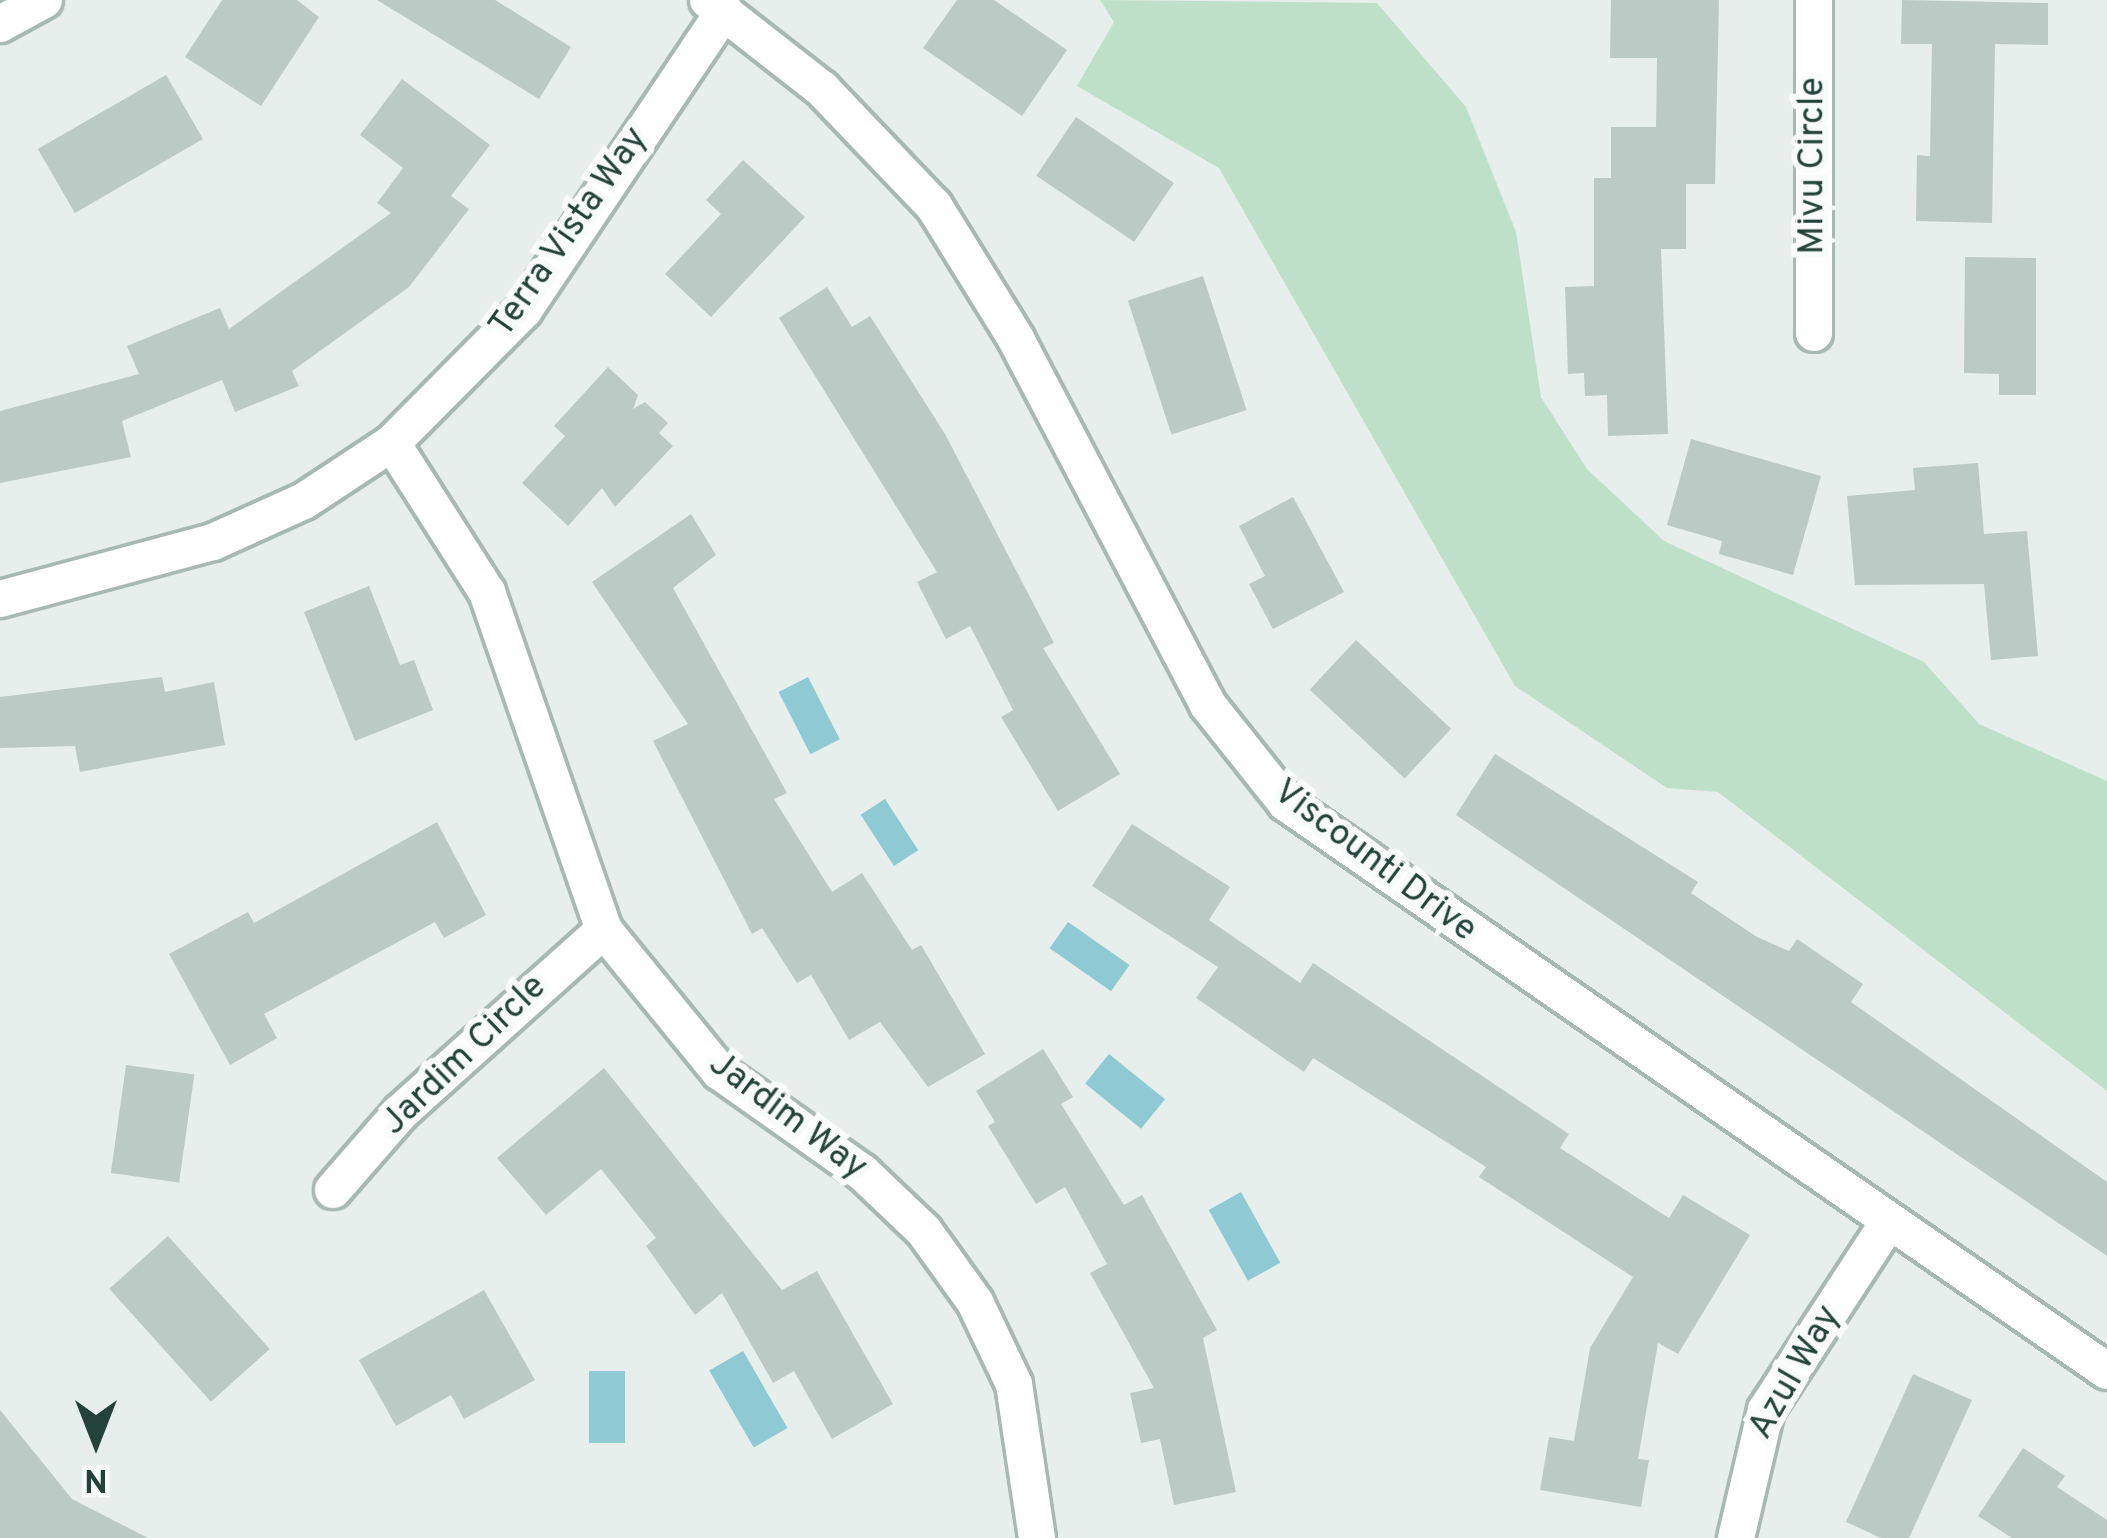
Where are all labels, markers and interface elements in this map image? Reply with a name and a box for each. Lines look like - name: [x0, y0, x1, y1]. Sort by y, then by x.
- street label: Mivu Circle: [1792, 77, 1836, 255]
- street label: Terra Vista Way: [481, 119, 659, 347]
- street label: Viscounti Drive: [1264, 771, 1484, 953]
- street label: Jardim Circle: [373, 967, 557, 1145]
- street label: Jardim Way: [699, 1043, 875, 1191]
- street label: Azul Way: [1740, 1298, 1852, 1448]
- north arrow: [36, 1382, 156, 1502]
- text: N: [84, 1457, 108, 1499]

